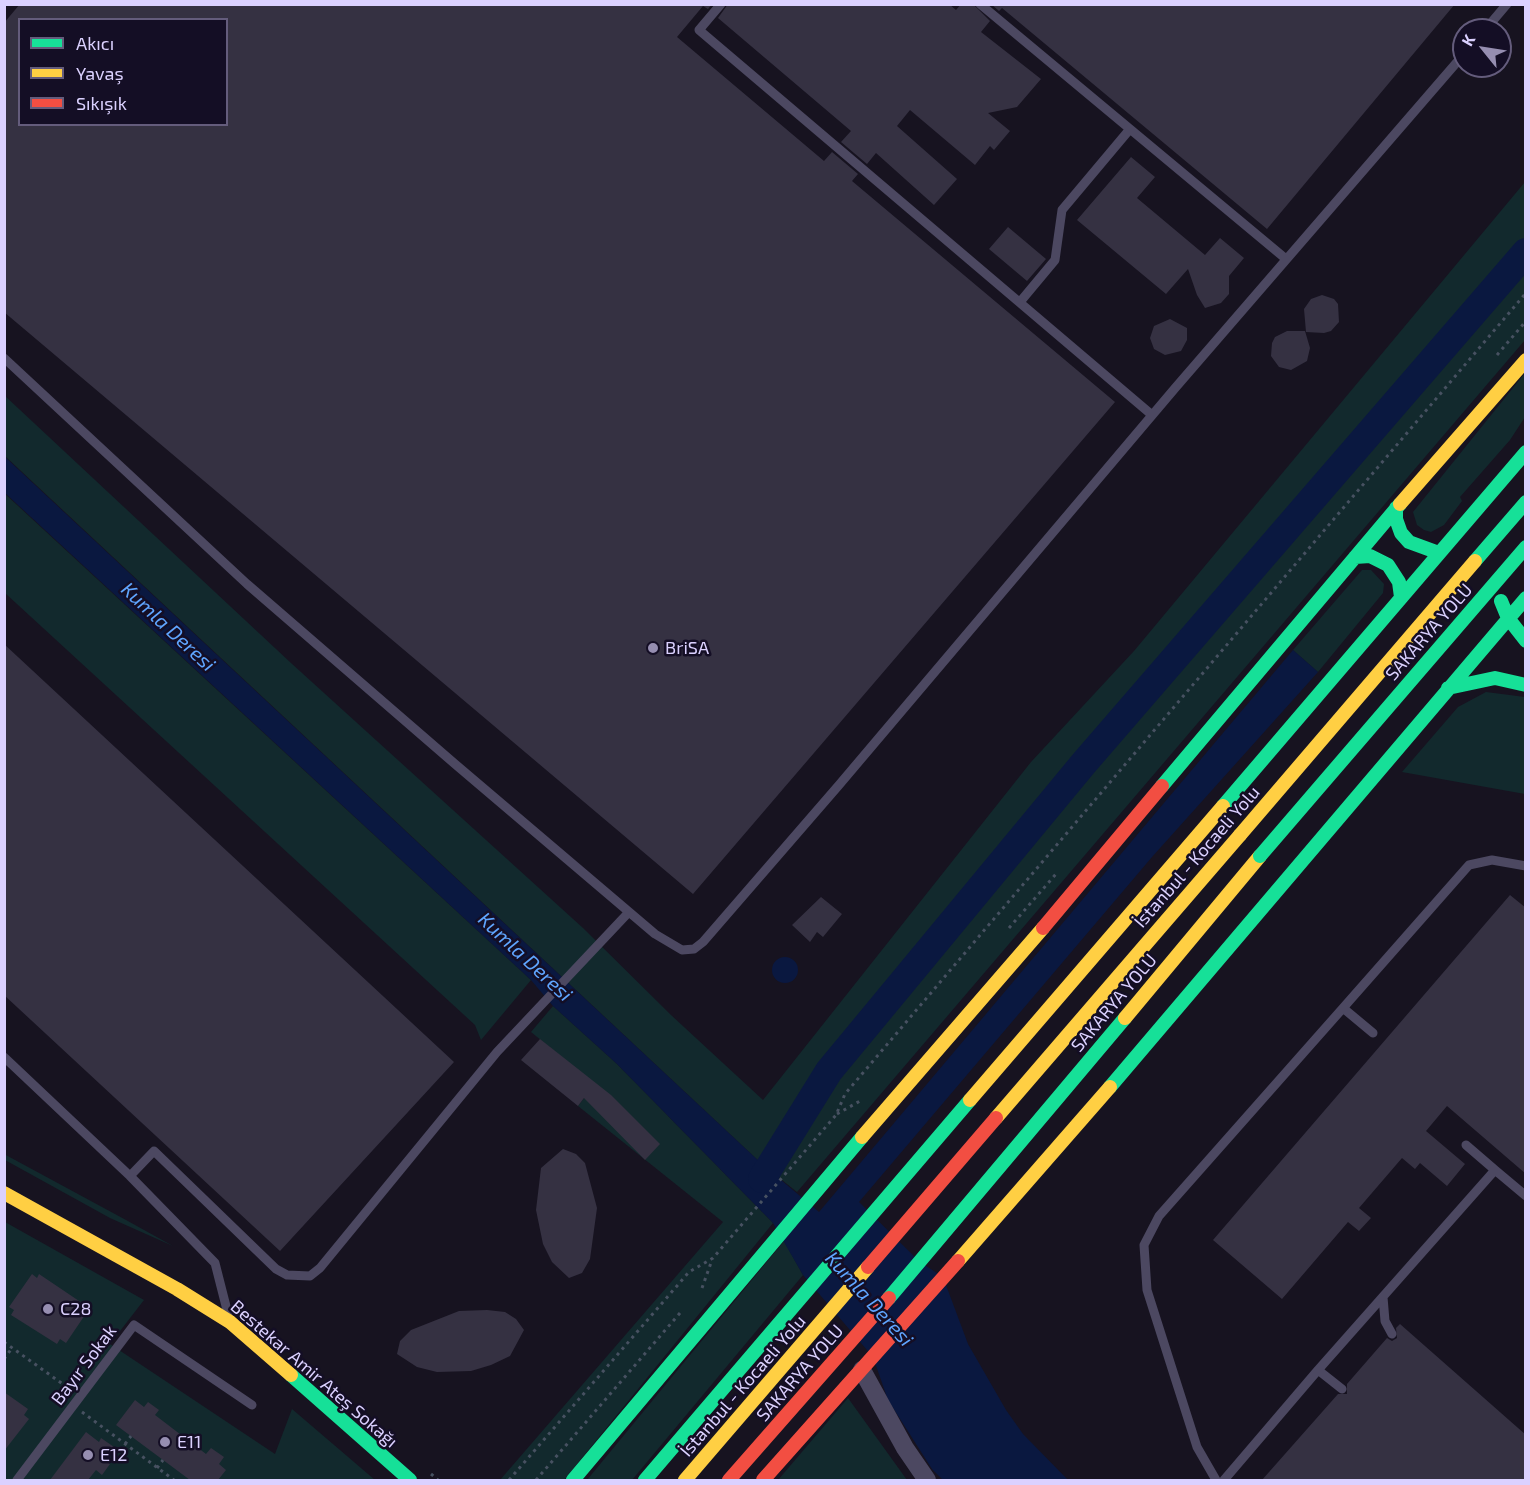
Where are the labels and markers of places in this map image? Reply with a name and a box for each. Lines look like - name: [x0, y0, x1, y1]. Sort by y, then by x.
- place label: BriSA: [665, 637, 709, 659]
- marker: BriSA: [646, 641, 660, 655]
- place label: C28: [60, 1298, 91, 1320]
- marker: C28: [41, 1302, 55, 1316]
- place label: E11: [177, 1431, 201, 1453]
- marker: E11: [158, 1435, 172, 1449]
- place label: E12: [100, 1444, 127, 1466]
- marker: E12: [81, 1448, 95, 1462]

